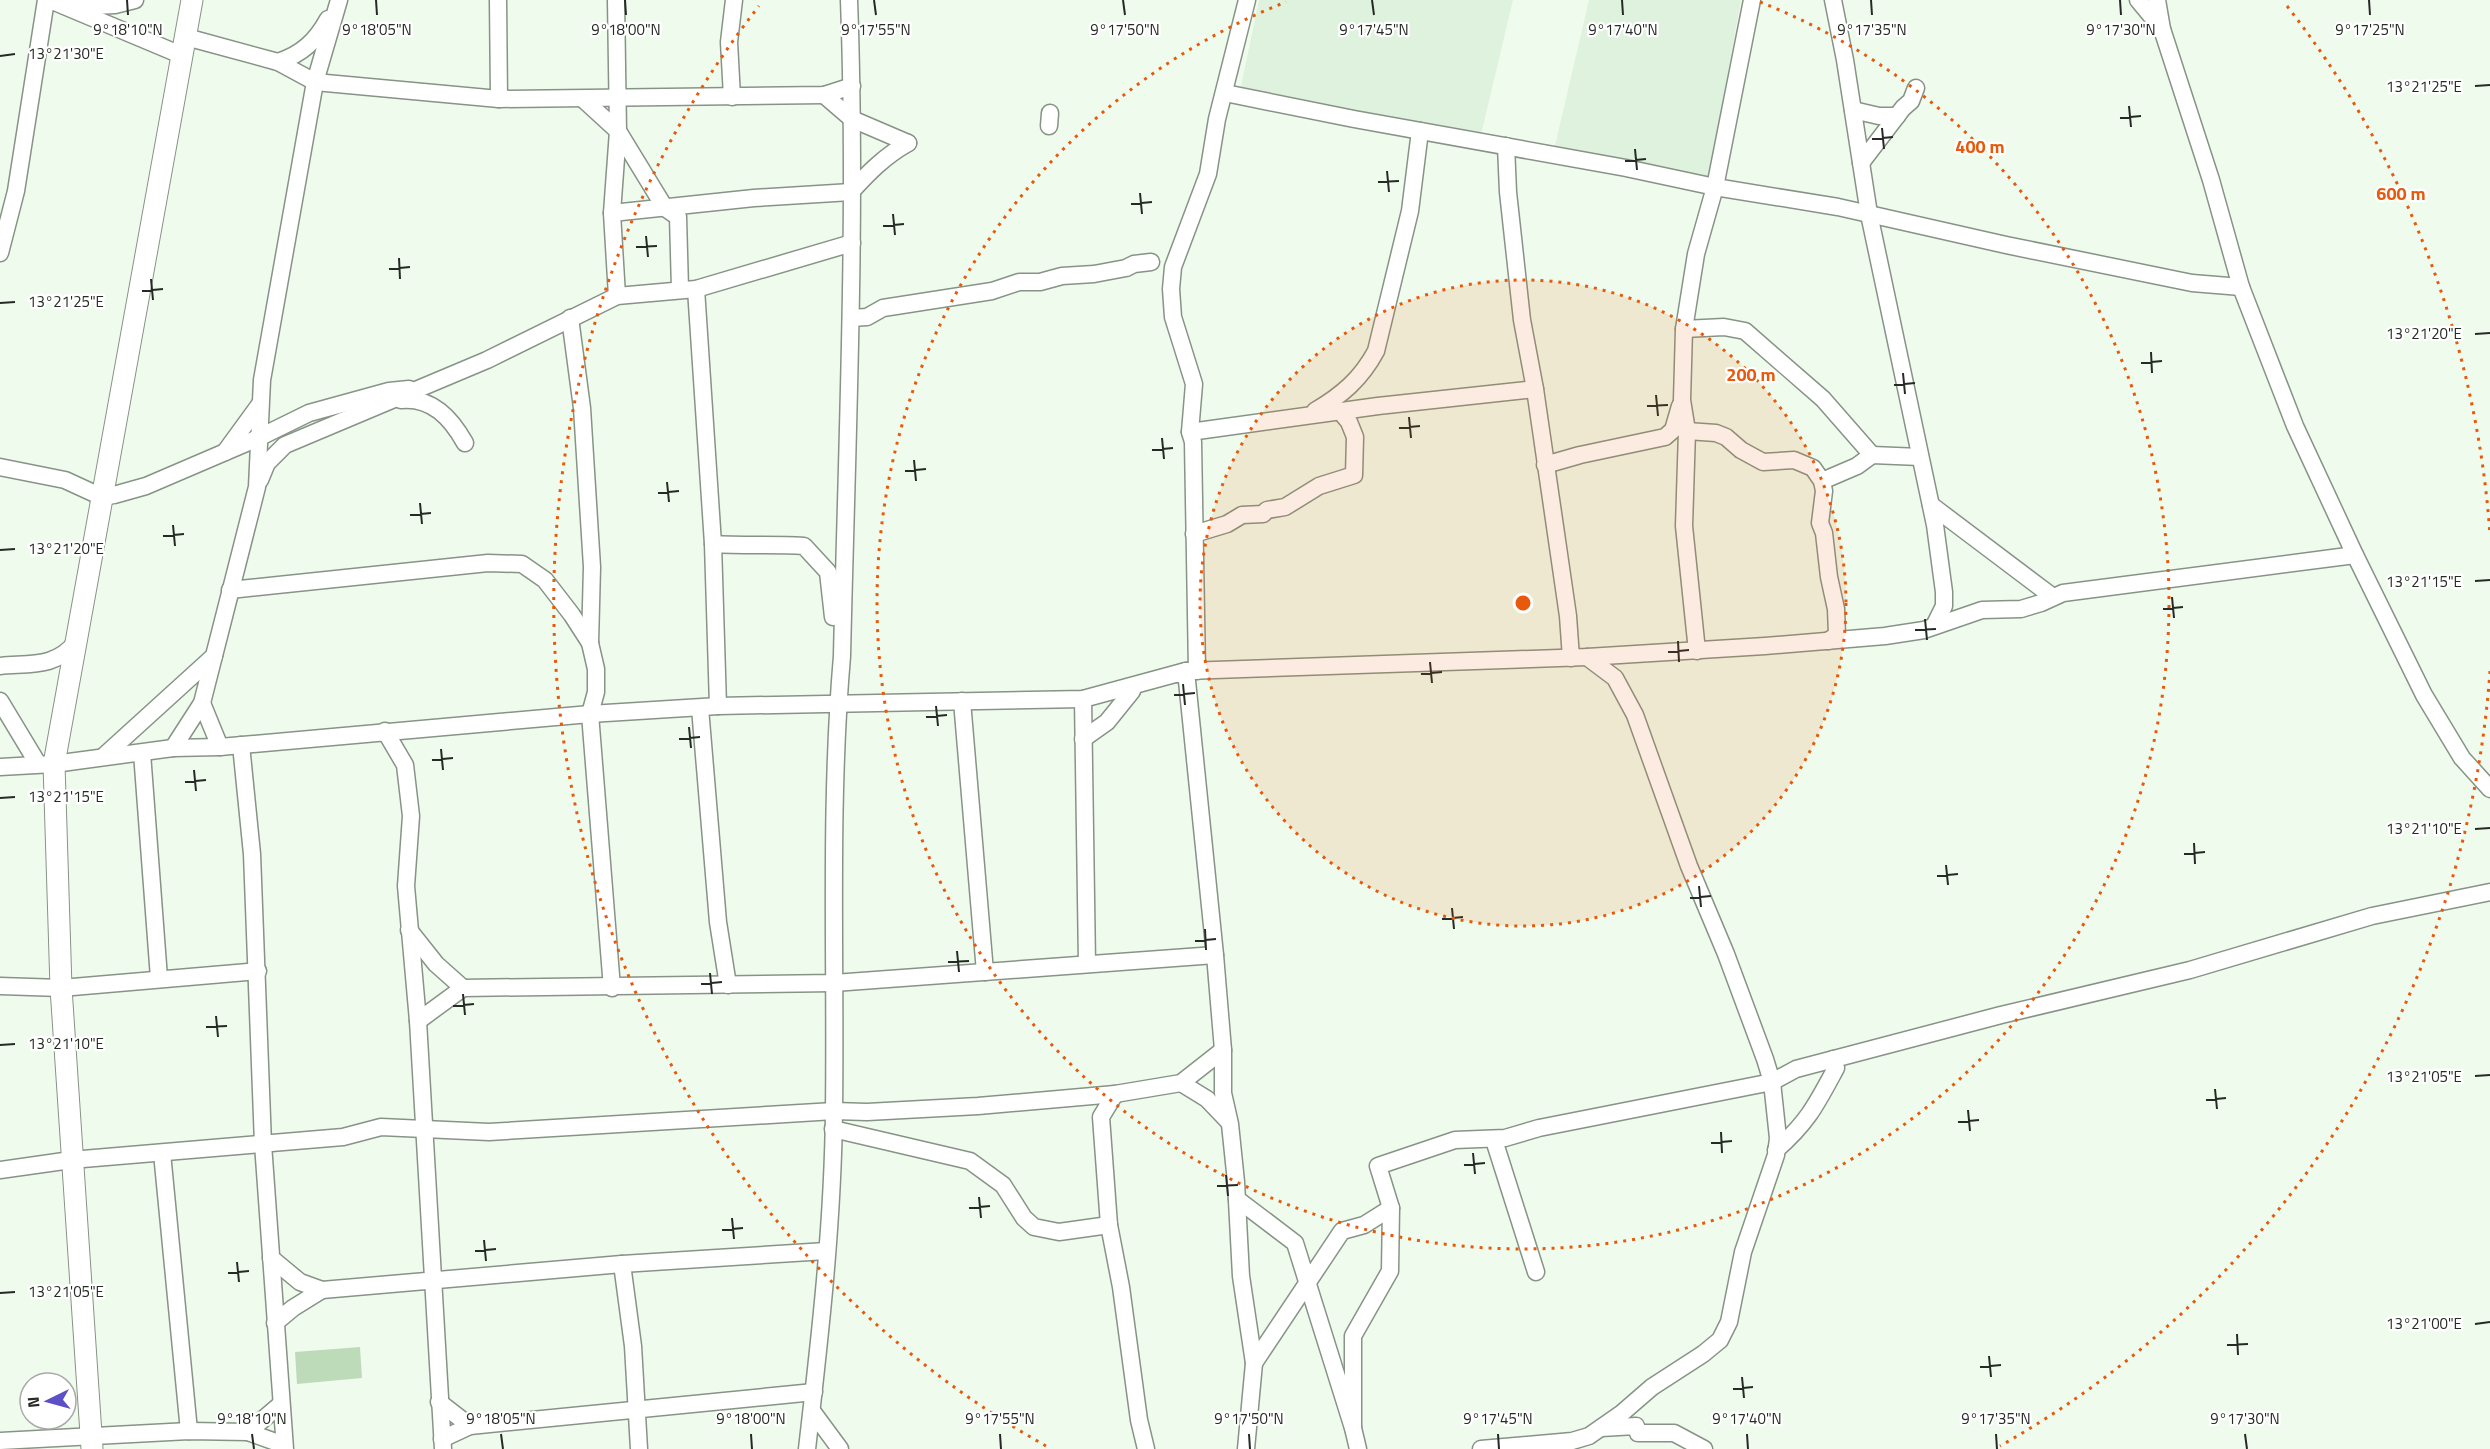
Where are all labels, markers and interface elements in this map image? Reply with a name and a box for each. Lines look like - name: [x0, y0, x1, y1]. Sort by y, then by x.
- text: 9°18'10"N: [93, 18, 163, 41]
- text: 9°18'05"N: [342, 18, 412, 41]
- text: 9°18'00"N: [591, 18, 661, 41]
- text: 9°17'55"N: [841, 18, 911, 41]
- text: 9°17'50"N: [1090, 18, 1160, 41]
- text: 9°17'45"N: [1339, 18, 1409, 41]
- text: 9°17'40"N: [1588, 18, 1658, 41]
- text: 9°17'35"N: [1837, 18, 1907, 41]
- text: 9°17'30"N: [2086, 18, 2156, 41]
- text: 9°17'25"N: [2335, 18, 2405, 41]
- text: 13°21'30"E: [28, 42, 104, 65]
- text: 13°21'25"E: [2386, 75, 2462, 98]
- text: 400 m: [1955, 133, 2005, 160]
- text: 600 m: [2376, 180, 2426, 207]
- text: 13°21'25"E: [28, 290, 104, 313]
- text: 13°21'20"E: [2386, 322, 2462, 345]
- text: 200 m: [1726, 361, 1776, 388]
- text: 13°21'20"E: [28, 537, 104, 560]
- text: 13°21'15"E: [2386, 570, 2462, 593]
- centre of rings: [1513, 593, 1533, 613]
- text: 13°21'15"E: [28, 785, 104, 808]
- text: 13°21'10"E: [2386, 817, 2462, 840]
- text: 13°21'10"E: [28, 1032, 104, 1055]
- text: 13°21'05"E: [2386, 1065, 2462, 1088]
- text: 13°21'05"E: [28, 1280, 104, 1303]
- text: 13°21'00"E: [2386, 1312, 2462, 1335]
- north arrow: [18, 1371, 78, 1431]
- text: N: [21, 1396, 45, 1409]
- text: 9°18'10"N: [217, 1407, 287, 1430]
- text: 9°18'05"N: [466, 1407, 536, 1430]
- text: 9°18'00"N: [716, 1407, 786, 1430]
- text: 9°17'55"N: [965, 1407, 1035, 1430]
- text: 9°17'50"N: [1214, 1407, 1284, 1430]
- text: 9°17'45"N: [1463, 1407, 1533, 1430]
- text: 9°17'40"N: [1712, 1407, 1782, 1430]
- text: 9°17'35"N: [1961, 1407, 2031, 1430]
- text: 9°17'30"N: [2210, 1407, 2280, 1430]

